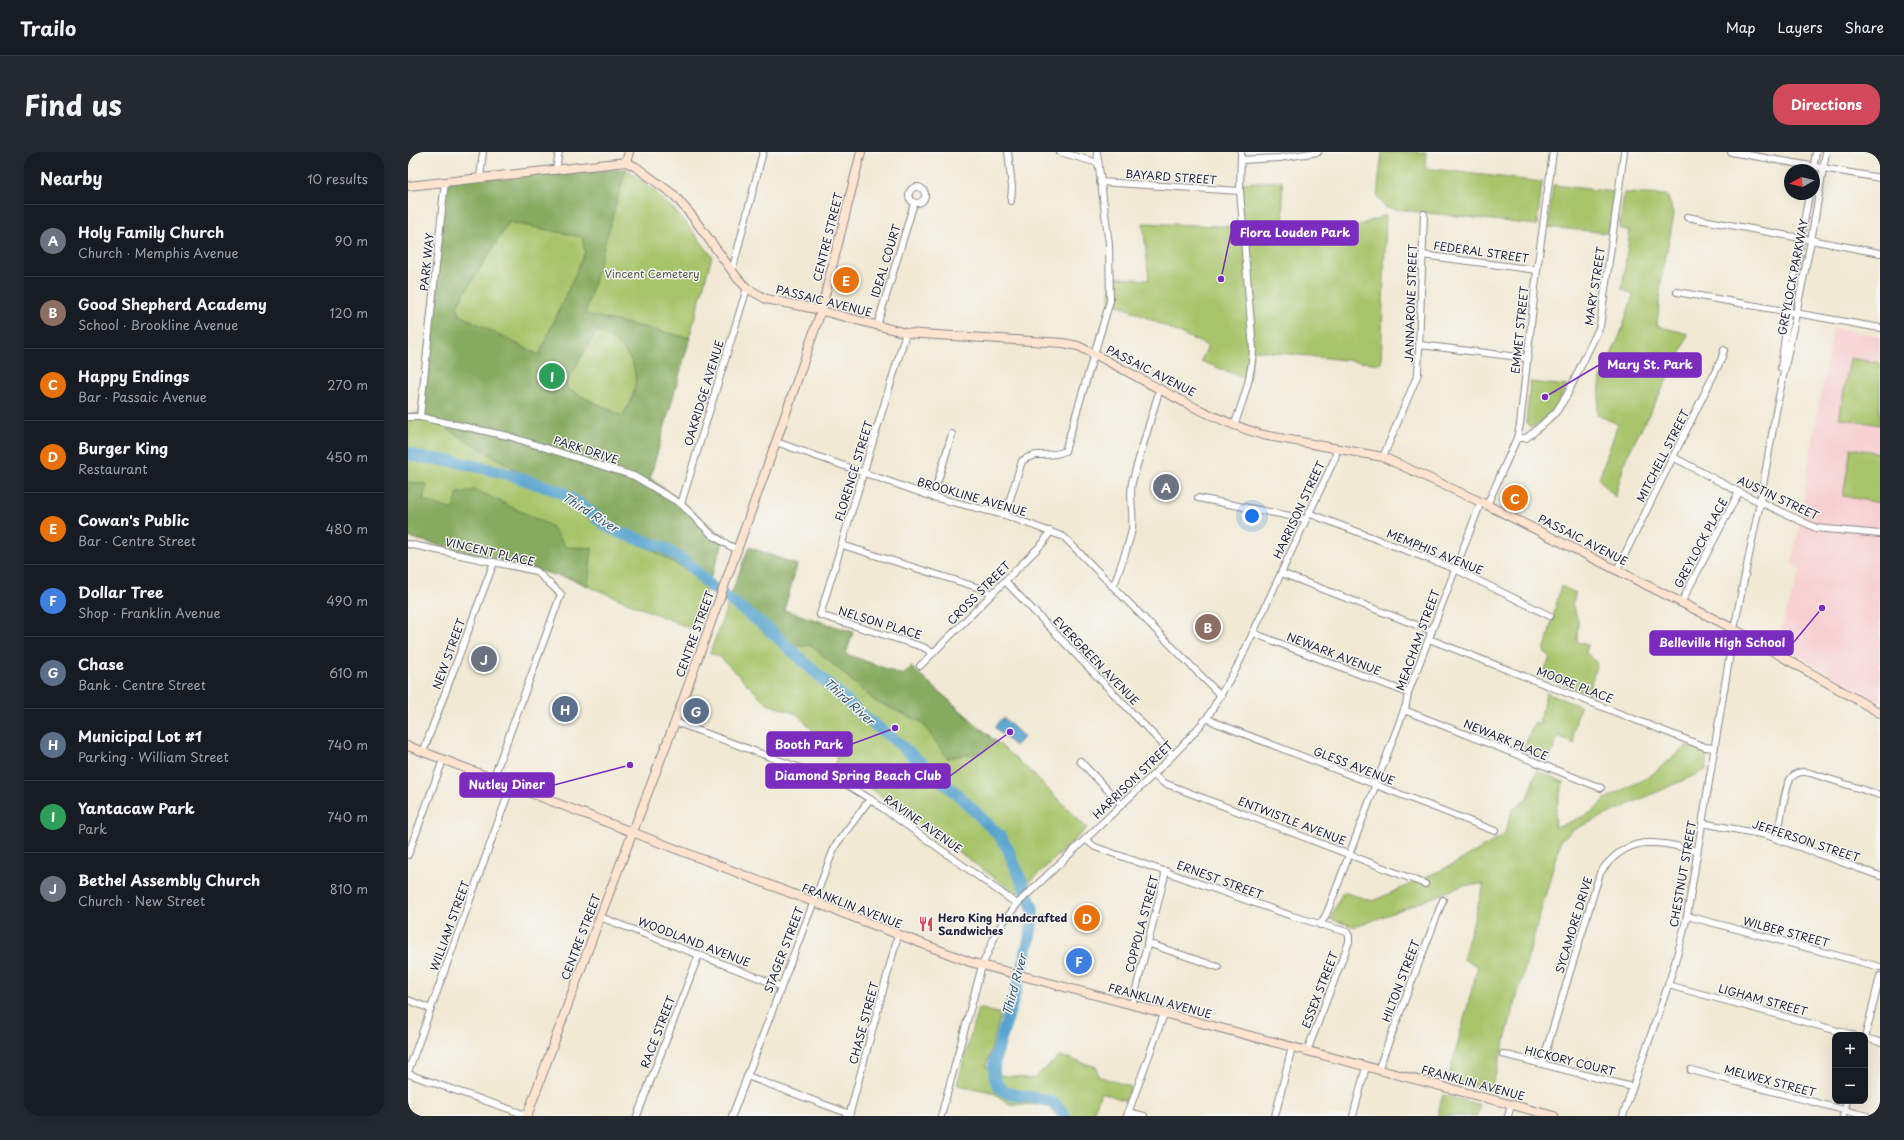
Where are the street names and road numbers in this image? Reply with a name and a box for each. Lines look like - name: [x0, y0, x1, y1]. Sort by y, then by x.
- street label: BAYARD STREET: [1125, 165, 1218, 188]
- street label: CENTRE STREET: [810, 190, 846, 284]
- street label: GREYLOCK PARKWAY: [1773, 217, 1812, 337]
- street label: IDEAL COURT: [866, 221, 905, 300]
- street label: PARK WAY: [415, 232, 438, 292]
- street label: FEDERAL STREET: [1432, 236, 1530, 267]
- street label: JANNARONE STREET: [1400, 243, 1421, 362]
- street label: MARY STREET: [1580, 245, 1609, 327]
- street label: PASSAIC AVENUE: [774, 280, 874, 321]
- street label: EMMET STREET: [1506, 285, 1533, 375]
- street label: OAKRIDGE AVENUE: [679, 338, 728, 448]
- street label: PASSAIC AVENUE: [1103, 341, 1199, 401]
- street label: MITCHELL STREET: [1632, 406, 1694, 505]
- street label: FLORENCE STREET: [830, 418, 877, 523]
- street label: PARK DRIVE: [552, 431, 621, 468]
- street label: HARRISON STREET: [1268, 458, 1329, 561]
- street label: AUSTIN STREET: [1735, 471, 1822, 524]
- street label: BROOKLINE AVENUE: [915, 473, 1029, 520]
- street label: GREYLOCK PLACE: [1670, 495, 1732, 591]
- street label: PASSAIC AVENUE: [1535, 510, 1631, 570]
- street label: MEMPHIS AVENUE: [1384, 524, 1486, 579]
- street label: VINCENT PLACE: [444, 533, 537, 570]
- street label: CROSS STREET: [943, 557, 1015, 628]
- street label: MEACHAM STREET: [1391, 586, 1444, 693]
- street label: CENTRE STREET: [671, 588, 718, 680]
- street label: NELSON PLACE: [836, 602, 924, 643]
- street label: EVERGREEN AVENUE: [1049, 612, 1143, 709]
- street label: NEW STREET: [428, 616, 469, 692]
- street label: NEWARK AVENUE: [1285, 628, 1384, 679]
- street label: MOORE PLACE: [1534, 662, 1616, 707]
- street label: NEWARK PLACE: [1461, 715, 1551, 764]
- street label: HARRISON STREET: [1089, 736, 1177, 823]
- street label: GLESS AVENUE: [1311, 742, 1398, 789]
- street label: RAVINE AVENUE: [881, 790, 966, 857]
- street label: ENTWISTLE AVENUE: [1236, 792, 1349, 849]
- street label: JEFFERSON STREET: [1750, 815, 1863, 866]
- street label: CHESTNUT STREET: [1665, 819, 1700, 929]
- street label: ERNEST STREET: [1175, 856, 1266, 903]
- street label: COPPOLA STREET: [1120, 873, 1163, 974]
- street label: SYCAMORE DRIVE: [1551, 874, 1596, 975]
- street label: WILLIAM STREET: [425, 878, 474, 973]
- street label: FRANKLIN AVENUE: [800, 879, 905, 933]
- street label: CENTRE STREET: [556, 891, 605, 982]
- street label: STAGER STREET: [759, 904, 808, 995]
- street label: WOODLAND AVENUE: [636, 912, 753, 971]
- street label: WILBER STREET: [1741, 912, 1832, 951]
- street label: HILTON STREET: [1377, 937, 1424, 1024]
- street label: ESSEX STREET: [1297, 949, 1342, 1031]
- street label: CHASE STREET: [844, 979, 883, 1066]
- street label: FRANKLIN AVENUE: [1107, 979, 1214, 1023]
- street label: LIGHAM STREET: [1717, 979, 1810, 1020]
- street label: RACE STREET: [636, 993, 679, 1070]
- street label: HICKORY COURT: [1523, 1041, 1618, 1080]
- street label: MELWEX STREET: [1722, 1060, 1818, 1101]
- street label: FRANKLIN AVENUE: [1420, 1061, 1527, 1105]

